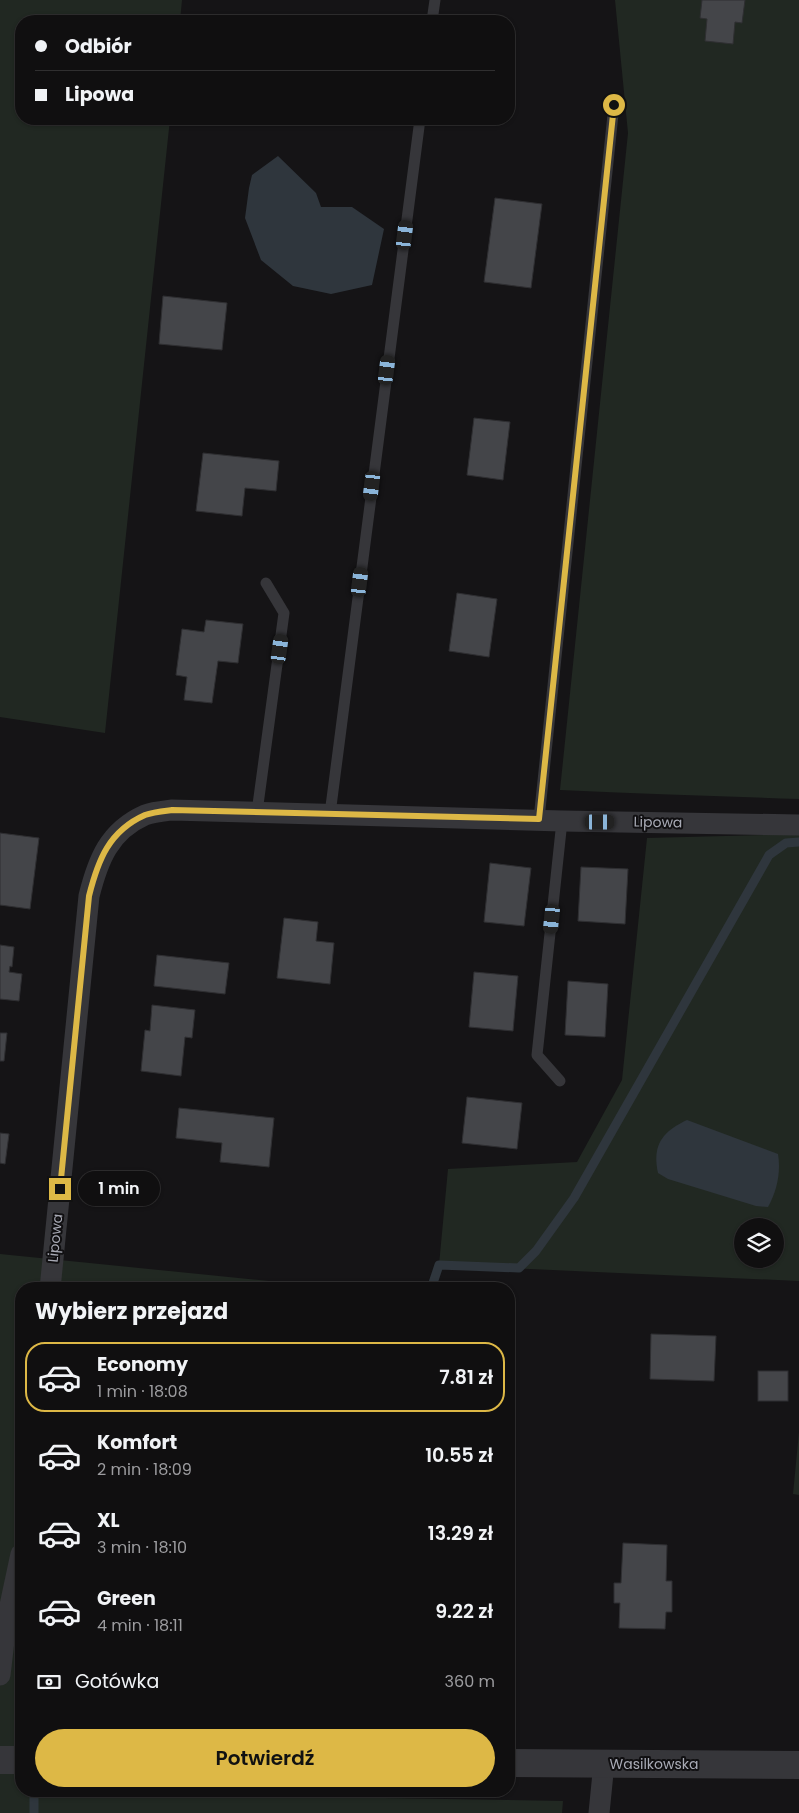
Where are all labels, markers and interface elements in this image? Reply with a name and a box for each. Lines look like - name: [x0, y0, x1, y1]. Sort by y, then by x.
- text: Odbiór: [65, 33, 132, 60]
- text: Lipowa: [65, 81, 134, 108]
- route start: [603, 94, 625, 116]
- car: [395, 219, 414, 251]
- car: [377, 354, 396, 386]
- car: [362, 470, 381, 502]
- car: [350, 566, 369, 598]
- car: [270, 633, 289, 665]
- street label: Lipowa: [633, 812, 683, 832]
- car: [585, 815, 615, 830]
- car: [542, 903, 561, 935]
- callout: 1 min: [78, 1172, 160, 1206]
- text: 1 min: [98, 1177, 140, 1200]
- route end: [49, 1178, 71, 1200]
- street label: Lipowa: [43, 1213, 67, 1263]
- map controls: [734, 1218, 784, 1268]
- button: layers: [734, 1218, 784, 1268]
- text: Wybierz przejazd: [35, 1296, 228, 1327]
- text: Economy: [97, 1351, 188, 1378]
- icon: car: [37, 1355, 82, 1400]
- text: 7.81 zł: [439, 1364, 493, 1391]
- text: 1 min · 18:08: [97, 1380, 188, 1403]
- text: Komfort: [97, 1429, 177, 1456]
- icon: car: [37, 1433, 82, 1478]
- text: 10.55 zł: [425, 1442, 493, 1469]
- text: 2 min · 18:09: [97, 1458, 192, 1481]
- text: XL: [97, 1507, 120, 1534]
- icon: car: [37, 1511, 82, 1556]
- text: 13.29 zł: [428, 1520, 493, 1547]
- text: 3 min · 18:10: [97, 1536, 187, 1559]
- text: Green: [97, 1585, 156, 1612]
- icon: car: [37, 1589, 82, 1634]
- text: 9.22 zł: [435, 1598, 493, 1625]
- text: 4 min · 18:11: [97, 1614, 183, 1637]
- icon: cash: [35, 1668, 63, 1696]
- text: Gotówka: [75, 1668, 159, 1695]
- text: 360 m: [445, 1670, 495, 1693]
- button: Potwierdź: [35, 1729, 495, 1787]
- street label: Wasilkowska: [610, 1754, 698, 1774]

